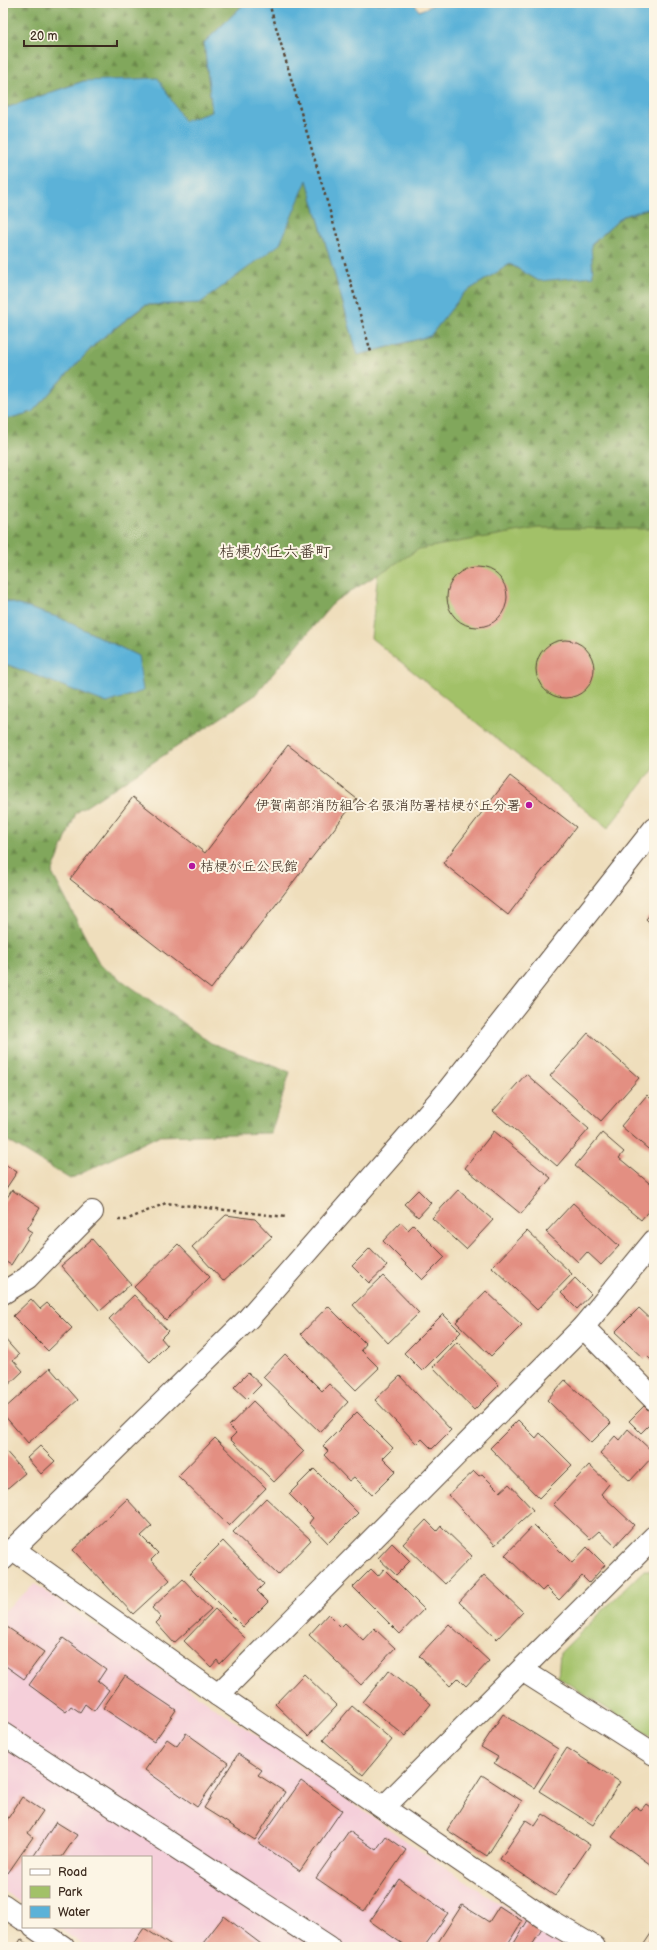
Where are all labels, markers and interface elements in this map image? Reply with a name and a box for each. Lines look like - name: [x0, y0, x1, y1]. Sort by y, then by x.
- scale bar: [24, 22, 117, 48]
- text: 20 m: [30, 29, 57, 44]
- district label: 桔梗が丘六番町: [219, 543, 331, 562]
- place label: 伊賀南部消防組合名張消防署桔梗が丘分署: [255, 797, 521, 814]
- marker: 伊賀南部消防組合名張消防署桔梗が丘分署: [524, 800, 534, 810]
- place label: 桔梗が丘公民館: [200, 858, 298, 875]
- marker: 桔梗が丘公民館: [187, 861, 197, 871]
- legend: [22, 1856, 152, 1928]
- text: Road: [58, 1865, 87, 1880]
- text: Park: [58, 1885, 82, 1900]
- text: Water: [58, 1905, 90, 1920]

